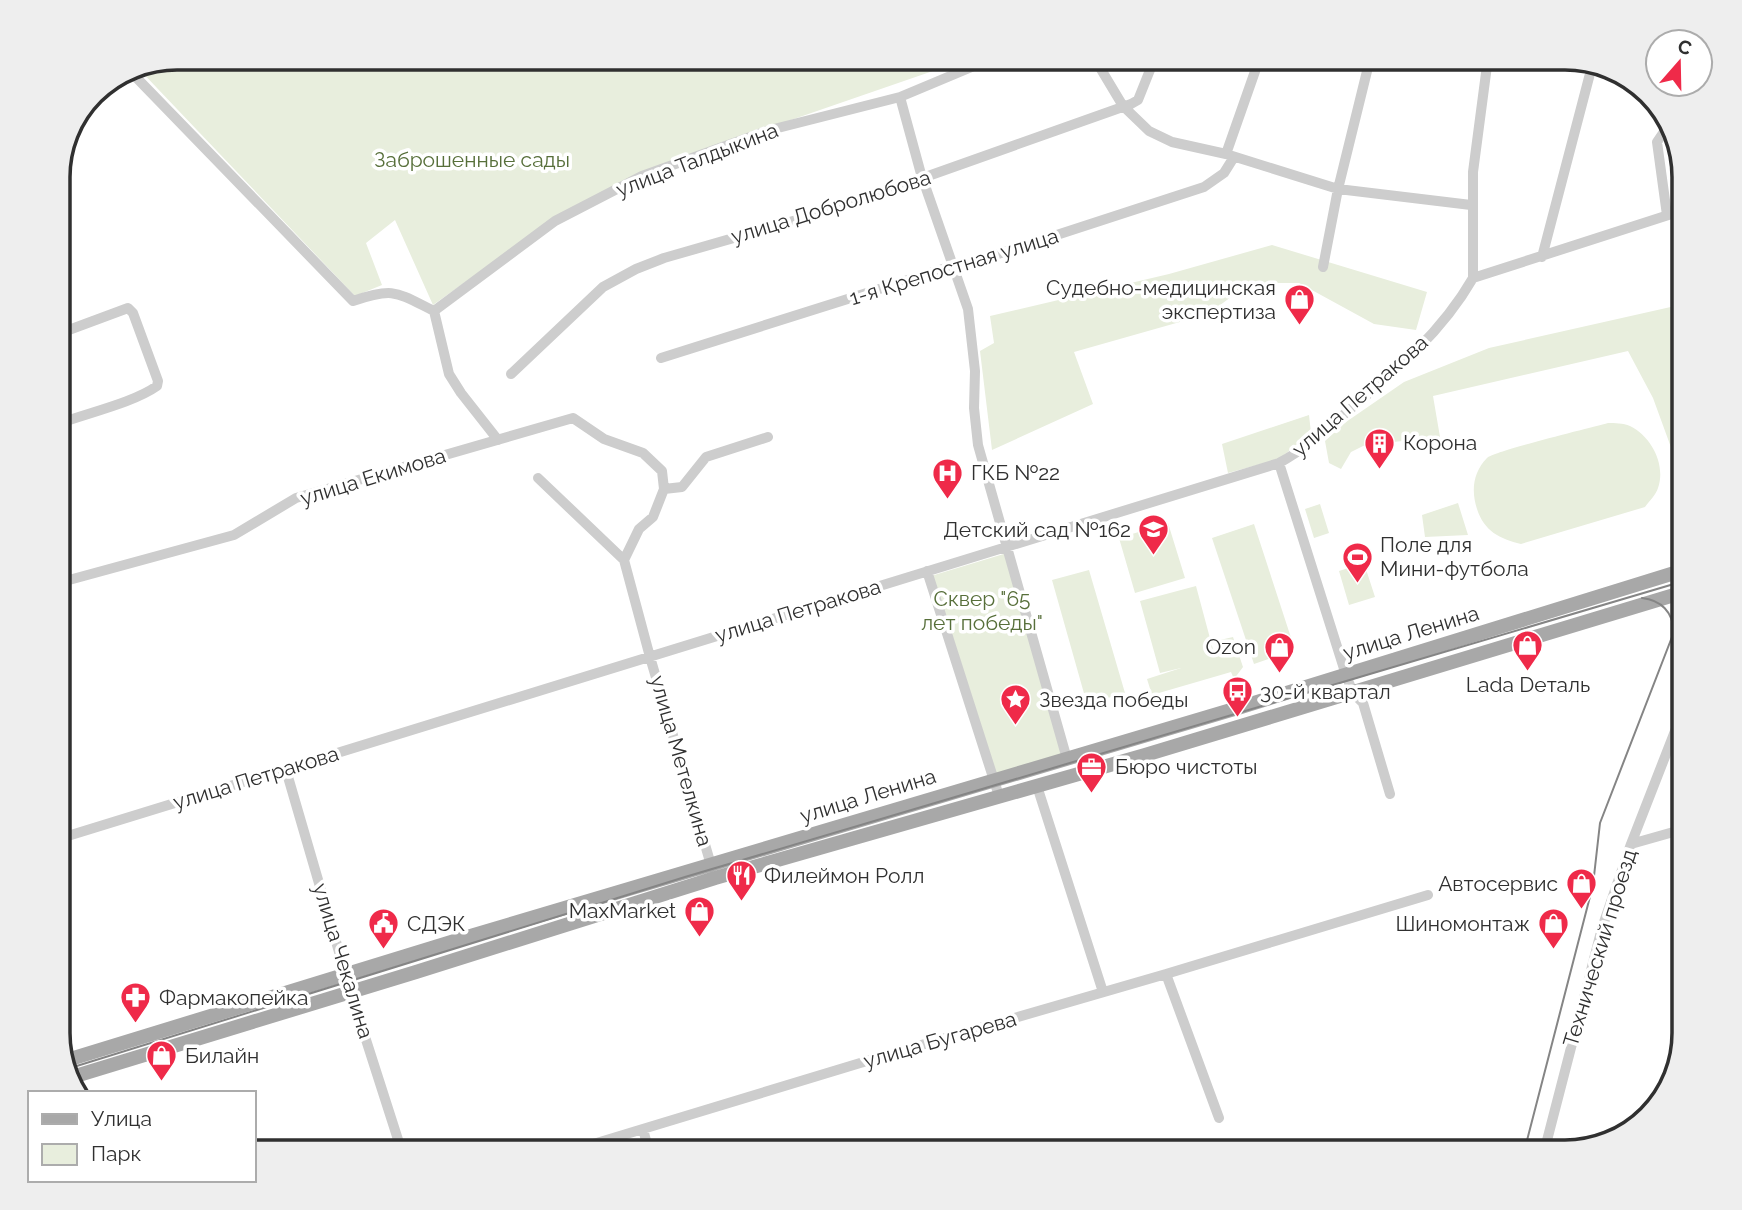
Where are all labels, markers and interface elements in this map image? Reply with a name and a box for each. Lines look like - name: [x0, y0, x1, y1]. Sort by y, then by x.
- north arrow: [1644, 28, 1714, 98]
- text: С: [1675, 34, 1695, 60]
- street label: улица Талдыкина: [612, 117, 781, 202]
- park label: Заброшенные сады: [374, 147, 570, 172]
- street label: улица Добролюбова: [728, 164, 934, 249]
- street label: 1-я Крепостная улица: [846, 223, 1061, 310]
- place label: Судебно-медицинская экспертиза: [1046, 275, 1276, 324]
- shop icon: Судебно-медицинская экспертиза: [1282, 283, 1316, 327]
- street label: улица Петракова: [1287, 330, 1433, 461]
- building icon: Корона: [1363, 426, 1397, 470]
- place label: Корона: [1403, 430, 1477, 455]
- street label: улица Екимова: [297, 443, 449, 511]
- hospital icon: ГКБ №22: [931, 456, 965, 500]
- place label: ГКБ №22: [971, 460, 1060, 485]
- school or university icon: Детский сад №162: [1137, 513, 1171, 557]
- place label: Детский сад №162: [943, 517, 1131, 542]
- place label: Поле для Мини-футбола: [1380, 532, 1529, 581]
- sports icon: Поле для Мини-футбола: [1340, 540, 1374, 584]
- street label: улица Петракова: [712, 573, 884, 648]
- park label: Сквер "65 лет победы": [921, 586, 1043, 635]
- street label: улица Ленина: [1340, 600, 1482, 665]
- shop icon: Lada Dеталь: [1511, 628, 1545, 672]
- shop icon: Ozon: [1262, 630, 1296, 674]
- place label: Ozon: [1205, 634, 1256, 659]
- street label: улица Метелкина: [645, 672, 718, 849]
- place label: Lada Dеталь: [1466, 672, 1590, 697]
- bus stop icon: 30-й квартал: [1220, 675, 1254, 719]
- place label: 30-й квартал: [1260, 679, 1391, 704]
- place icon: Звезда победы: [999, 683, 1033, 727]
- place label: Звезда победы: [1039, 687, 1189, 712]
- street label: улица Петракова: [170, 740, 342, 815]
- office icon: Бюро чистоты: [1075, 750, 1109, 794]
- place label: Бюро чистоты: [1115, 754, 1257, 779]
- street label: улица Ленина: [797, 763, 939, 828]
- street label: Технический проезд: [1558, 846, 1642, 1050]
- restaurant icon: Филеймон Ролл: [724, 859, 758, 903]
- place label: Филеймон Ролл: [764, 863, 924, 888]
- shop icon: Автосервис: [1564, 867, 1598, 911]
- place label: Автосервис: [1438, 871, 1558, 896]
- street label: улица Чекалина: [308, 880, 379, 1042]
- shop icon: MaxMarket: [682, 894, 716, 938]
- place label: MaxMarket: [569, 898, 676, 923]
- public building icon: СДЭК: [367, 907, 401, 951]
- shop icon: Шиномонтаж: [1536, 907, 1570, 951]
- place label: СДЭК: [407, 911, 465, 936]
- place label: Шиномонтаж: [1395, 911, 1530, 936]
- pharmacy icon: Фармакопейка: [119, 981, 153, 1025]
- place label: Фармакопейка: [159, 985, 308, 1010]
- street label: улица Бугарева: [861, 1006, 1019, 1073]
- shop icon: Билайн: [145, 1039, 179, 1083]
- place label: Билайн: [185, 1043, 259, 1068]
- legend: [28, 1091, 256, 1182]
- text: Улица: [91, 1106, 152, 1131]
- text: Парк: [91, 1141, 141, 1166]

